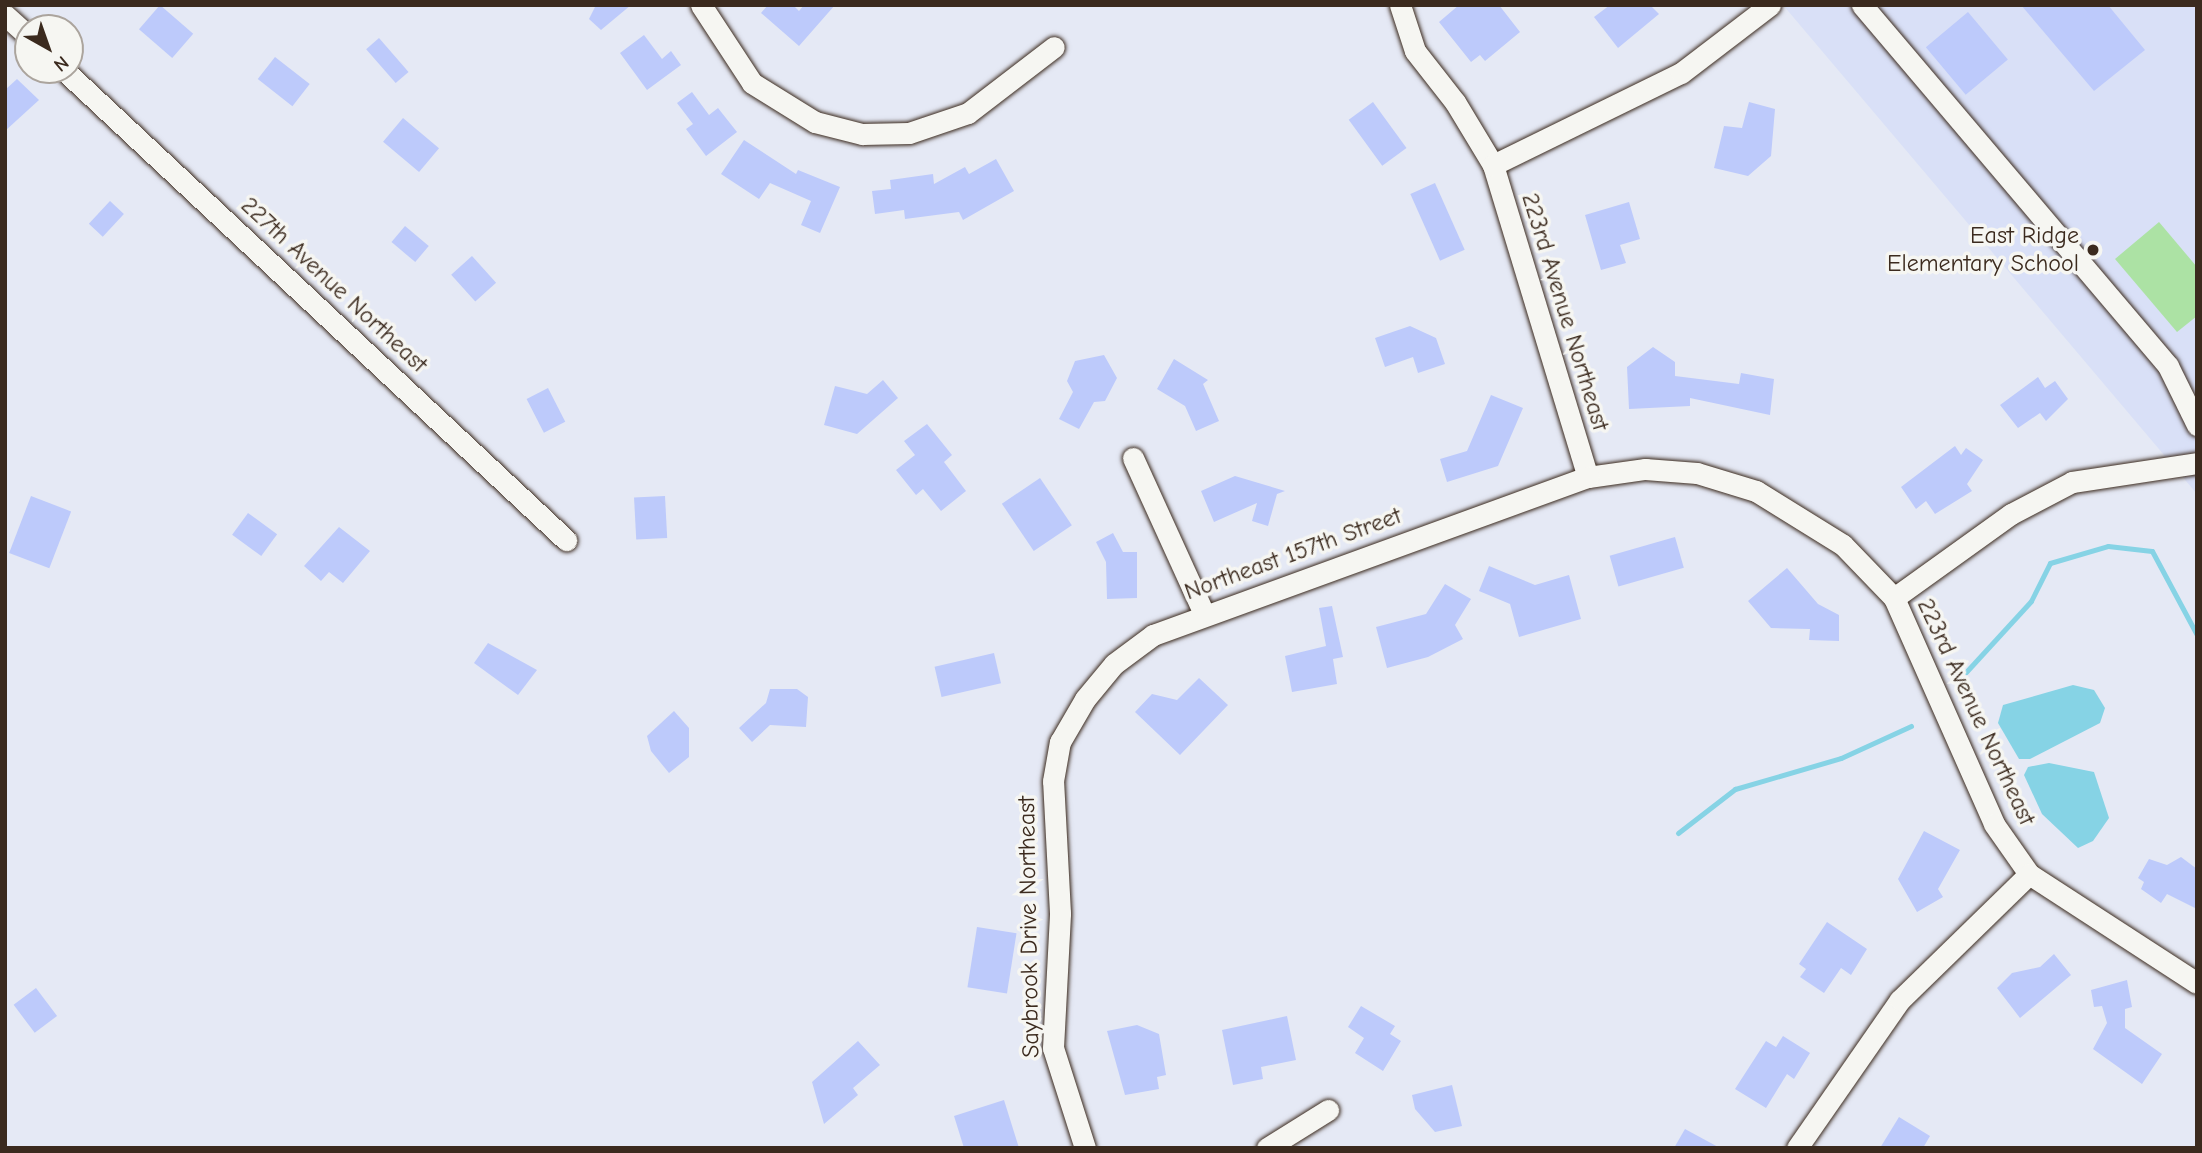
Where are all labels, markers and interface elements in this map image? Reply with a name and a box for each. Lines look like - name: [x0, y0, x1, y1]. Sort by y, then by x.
- north arrow: [14, 14, 84, 84]
- text: N: [49, 51, 73, 76]
- street label: 223rd Avenue Northeast: [1515, 190, 1615, 434]
- street label: 227th Avenue Northeast: [235, 191, 433, 379]
- place label: East Ridge Elementary School: [1887, 222, 2079, 278]
- marker: East Ridge Elementary School: [2085, 242, 2101, 258]
- street label: Northeast 157th Street: [1181, 501, 1405, 607]
- street label: 223rd Avenue Northeast: [1911, 594, 2041, 830]
- street label: Saybrook Drive Northeast: [1012, 796, 1046, 1058]

